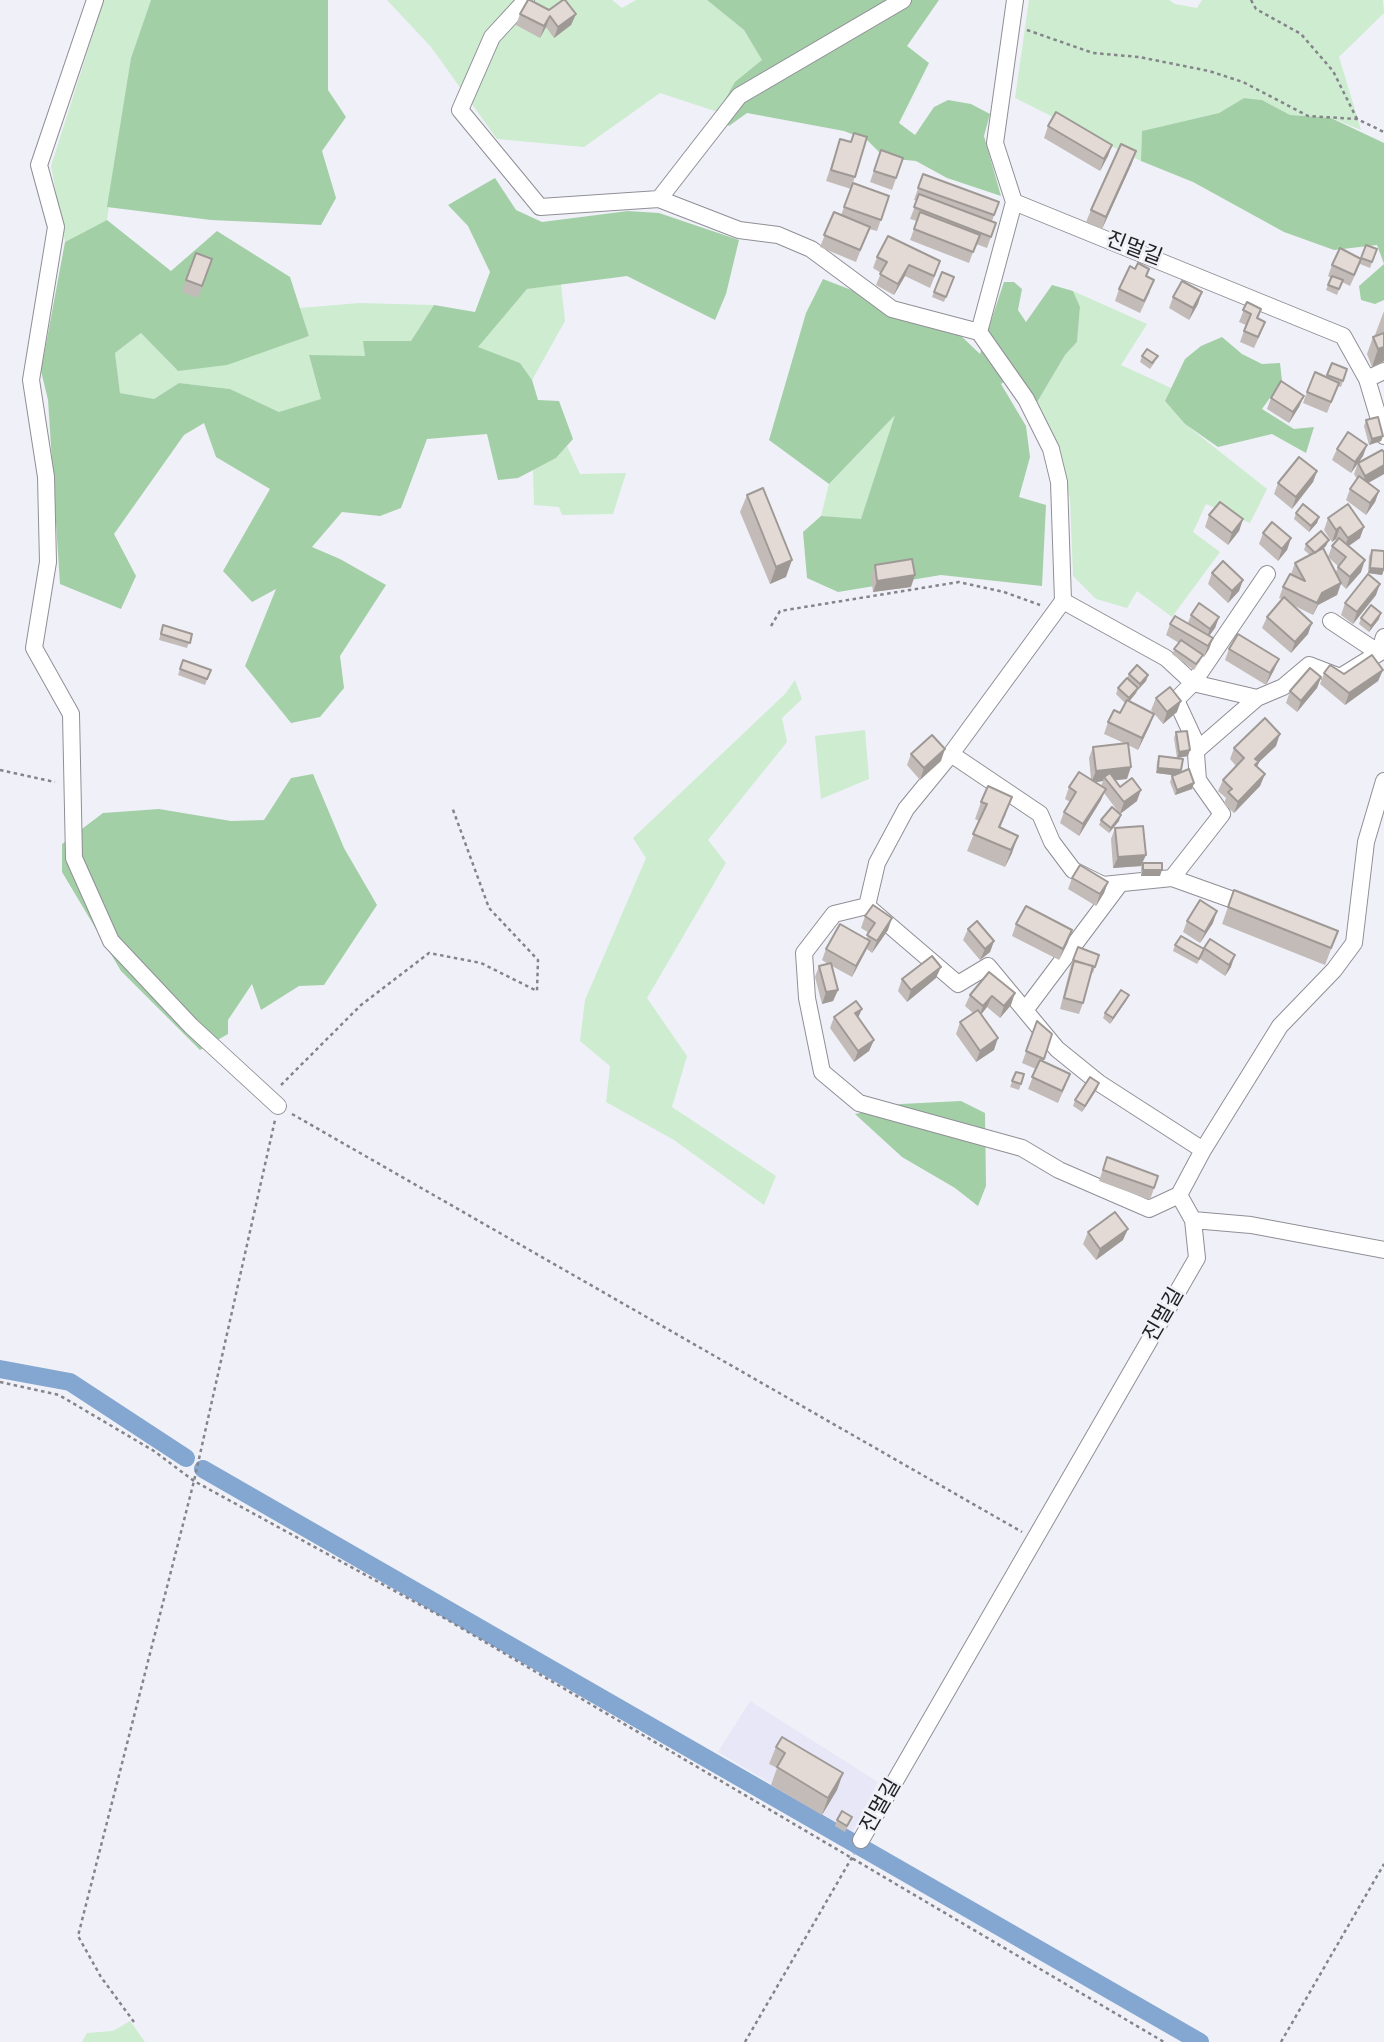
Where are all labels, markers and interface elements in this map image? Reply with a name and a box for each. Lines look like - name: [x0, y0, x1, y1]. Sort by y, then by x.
- street label: 진멀길: [1102, 227, 1166, 271]
- street label: 진멀길: [1139, 1284, 1189, 1346]
- street label: 진멀길: [856, 1775, 906, 1837]

